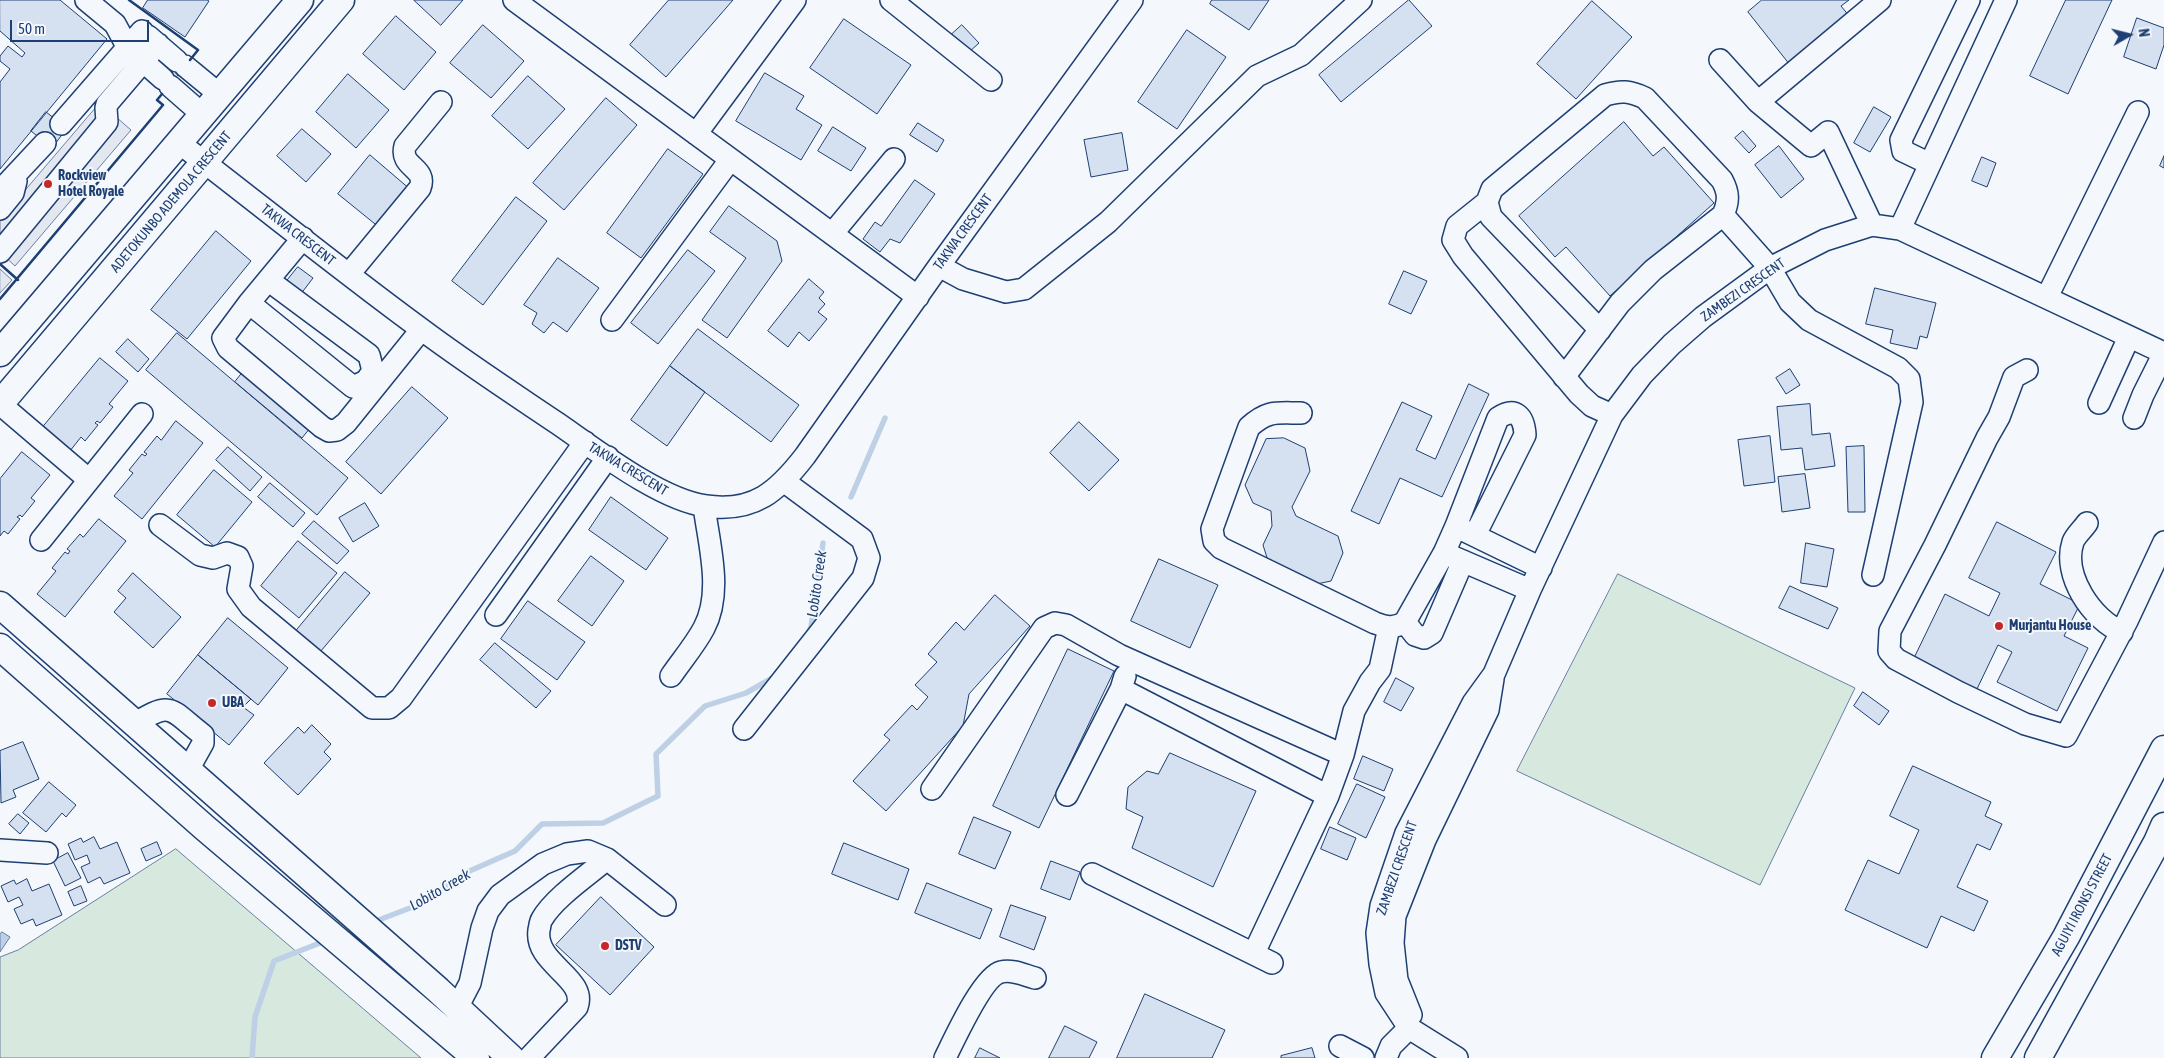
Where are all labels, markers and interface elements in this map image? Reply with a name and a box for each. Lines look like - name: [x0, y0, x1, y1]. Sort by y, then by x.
- scale bar: [12, 10, 151, 42]
- north arrow: [2104, 10, 2154, 60]
- text: 50 m: [18, 20, 45, 37]
- text: N: [2135, 28, 2152, 38]
- street label: ADETOKUNBO ADEMOLA CRESCENT: [107, 128, 235, 276]
- place label: Rockview Hotel Royale: [58, 168, 124, 200]
- marker: Rockview Hotel Royale: [42, 178, 54, 190]
- street label: TAKWA CRESCENT: [930, 191, 996, 273]
- street label: TAKWA CRESCENT: [257, 201, 339, 269]
- street label: ZAMBEZI CRESCENT: [1698, 255, 1788, 325]
- street label: TAKWA CRESCENT: [585, 439, 671, 499]
- water label: Lobito Creek: [803, 549, 831, 619]
- place label: Murjantu House: [2009, 618, 2091, 634]
- marker: Murjantu House: [1993, 620, 2005, 632]
- place label: UBA: [222, 695, 244, 711]
- marker: UBA: [206, 697, 218, 709]
- street label: ZAMBEZI CRESCENT: [1373, 819, 1421, 917]
- street label: AGUIYI IRONSI STREET: [2048, 851, 2116, 959]
- water label: Lobito Creek: [406, 865, 474, 915]
- place label: DSTV: [615, 938, 642, 954]
- marker: DSTV: [599, 940, 611, 952]

